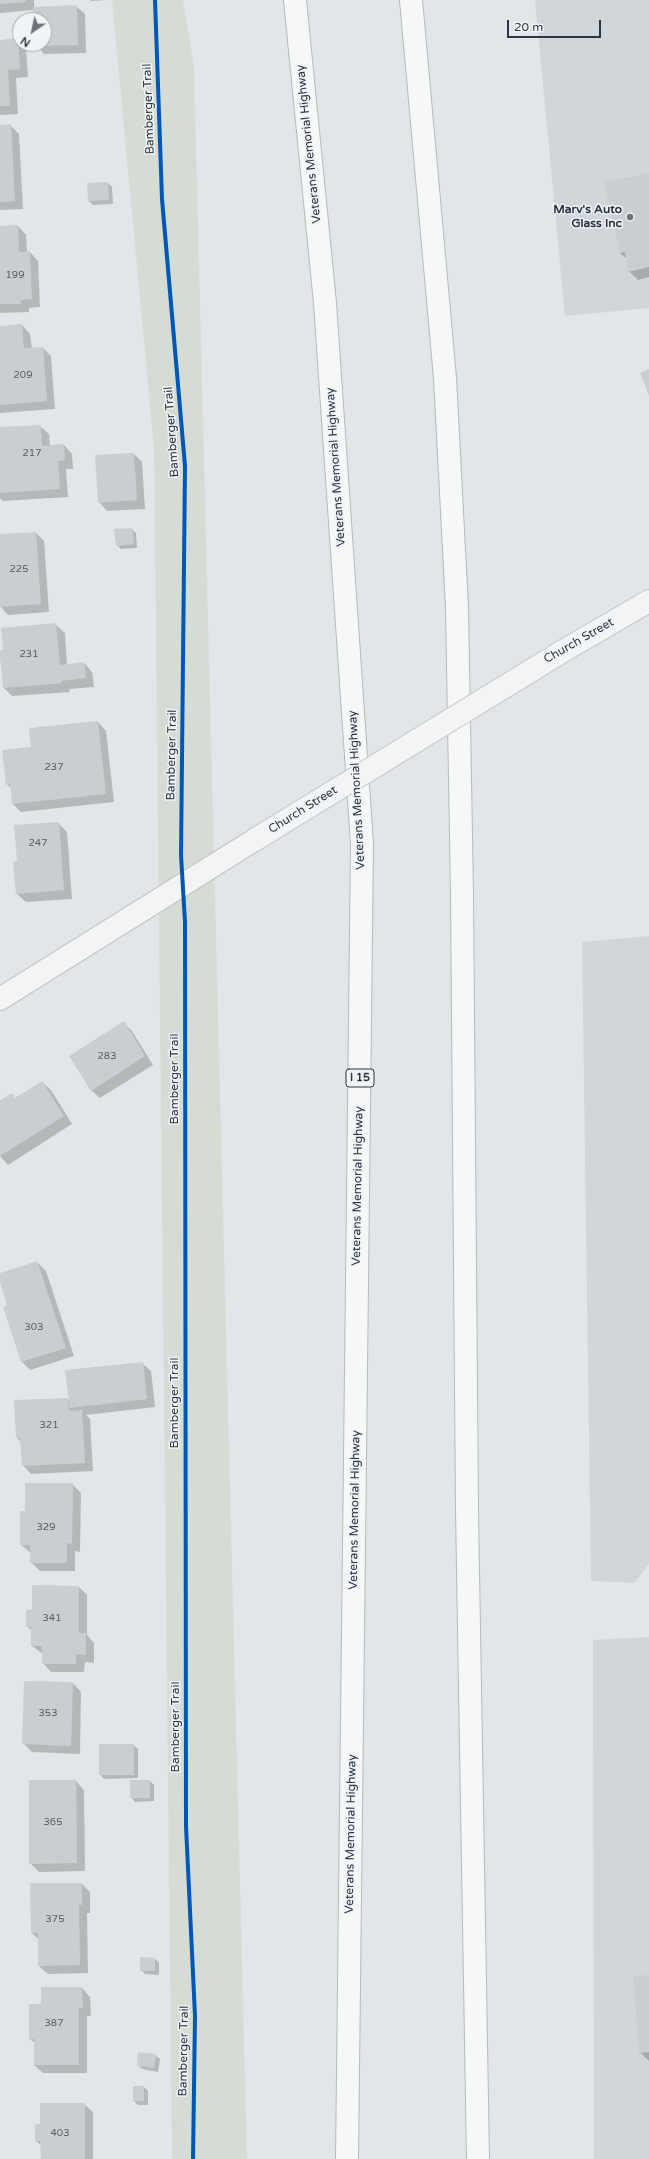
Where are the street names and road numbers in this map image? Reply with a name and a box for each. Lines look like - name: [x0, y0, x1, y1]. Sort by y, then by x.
- street label: Bamberger Trail: [140, 63, 158, 155]
- street label: Veterans Memorial Highway: [294, 64, 324, 224]
- street label: Bamberger Trail: [162, 386, 182, 478]
- street label: Veterans Memorial Highway: [323, 387, 349, 547]
- street label: Church Street: [541, 615, 617, 667]
- street label: Bamberger Trail: [164, 709, 180, 801]
- street label: Veterans Memorial Highway: [346, 710, 368, 870]
- street label: Church Street: [266, 783, 340, 837]
- street label: Bamberger Trail: [168, 1034, 182, 1124]
- road number: I 15: [346, 1069, 374, 1087]
- street label: Veterans Memorial Highway: [349, 1106, 367, 1266]
- street label: Bamberger Trail: [168, 1358, 182, 1448]
- street label: Veterans Memorial Highway: [346, 1430, 364, 1590]
- street label: Bamberger Trail: [169, 1682, 183, 1772]
- street label: Veterans Memorial Highway: [342, 1754, 360, 1914]
- street label: Bamberger Trail: [176, 2005, 192, 2097]

